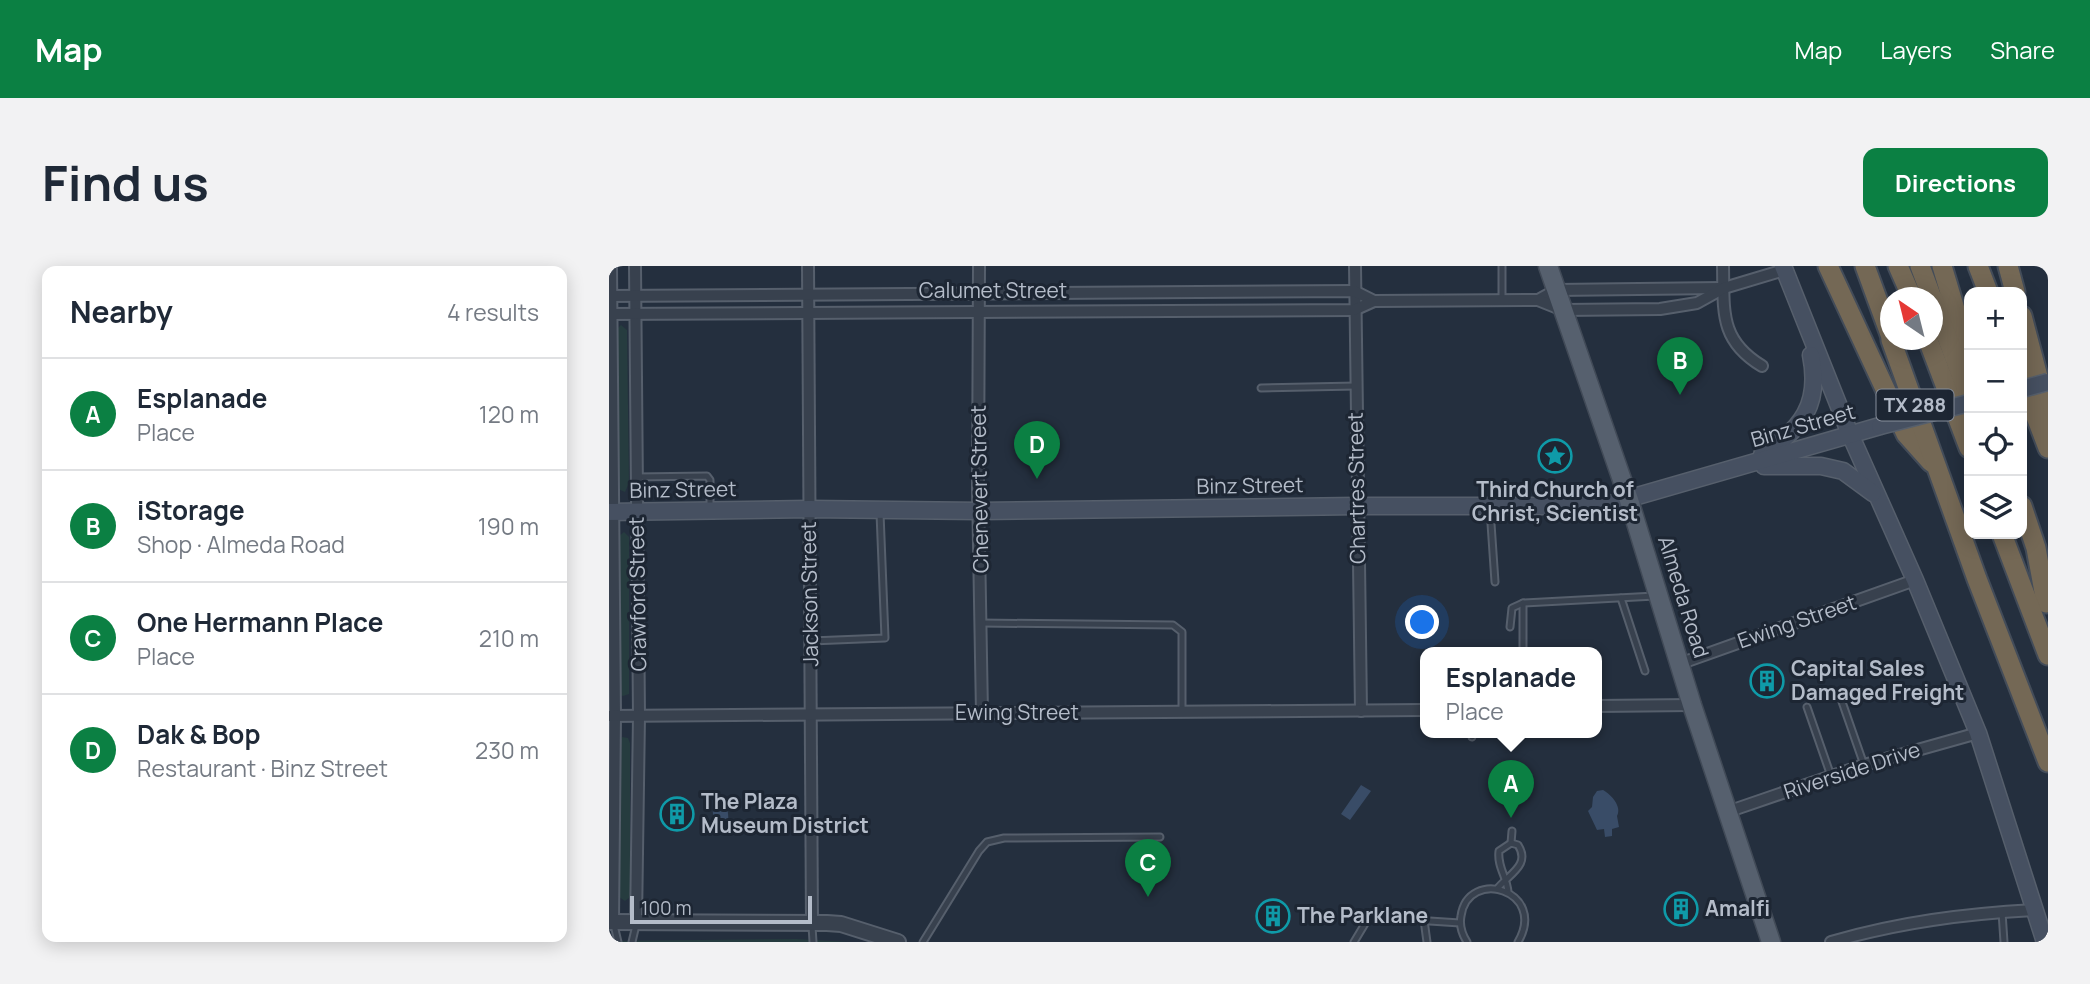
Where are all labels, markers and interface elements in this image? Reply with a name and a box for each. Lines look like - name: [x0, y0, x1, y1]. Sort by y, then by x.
- text: Map: [35, 27, 103, 72]
- text: Map: [1795, 33, 1842, 66]
- text: Layers: [1880, 33, 1952, 66]
- text: Share: [1990, 33, 2055, 66]
- button: Directions: [1863, 148, 2048, 217]
- text: Find us: [42, 149, 209, 216]
- street label: Calumet Street: [919, 276, 1067, 304]
- north arrow: [1880, 287, 1943, 350]
- map controls: [1964, 287, 2027, 539]
- button: +: [1964, 287, 2027, 350]
- text: Nearby: [70, 291, 173, 332]
- text: 4 results: [447, 296, 539, 328]
- pin: B: [1657, 337, 1703, 395]
- button: −: [1964, 350, 2027, 413]
- text: Esplanade: [137, 380, 268, 416]
- road number: TX 288: [1877, 390, 1953, 420]
- street label: Binz Street: [1747, 397, 1858, 453]
- text: A: [85, 398, 101, 430]
- text: 120 m: [479, 398, 539, 430]
- street label: Chenevert Street: [964, 405, 994, 573]
- street label: Chartres Street: [1341, 412, 1371, 564]
- button: locate: [1964, 413, 2027, 476]
- text: Place: [137, 416, 195, 448]
- pin: D: [1014, 421, 1060, 479]
- place icon: Third Church of Christ, Scientist: [1536, 437, 1574, 475]
- street label: Binz Street: [1196, 470, 1304, 500]
- street label: Binz Street: [629, 474, 737, 504]
- place label: Third Church of Christ, Scientist: [1472, 475, 1638, 527]
- button: layers: [1964, 476, 2027, 539]
- text: iStorage: [137, 492, 245, 528]
- text: B: [86, 510, 100, 542]
- text: 190 m: [478, 510, 539, 542]
- street label: Crawford Street: [622, 516, 652, 672]
- street label: Jackson Street: [794, 521, 824, 667]
- text: Shop · Almeda Road: [137, 528, 345, 560]
- street label: Almeda Road: [1652, 532, 1716, 661]
- street label: Ewing Street: [1734, 588, 1860, 654]
- text: One Hermann Place: [137, 604, 383, 640]
- your location: [1405, 605, 1439, 639]
- text: C: [85, 622, 102, 654]
- text: 210 m: [479, 622, 539, 654]
- text: Place: [137, 640, 195, 672]
- popup: [1420, 647, 1602, 738]
- place label: Capital Sales Damaged Freight: [1791, 654, 1964, 706]
- text: Esplanade: [1446, 659, 1576, 695]
- building icon: Capital Sales Damaged Freight: [1748, 662, 1786, 700]
- text: Place: [1446, 695, 1504, 727]
- street label: Ewing Street: [955, 698, 1079, 726]
- text: Dak & Bop: [137, 716, 260, 752]
- text: D: [85, 734, 101, 766]
- text: 230 m: [475, 734, 539, 766]
- street label: Riverside Drive: [1780, 735, 1923, 805]
- text: Restaurant · Binz Street: [137, 752, 388, 784]
- pin: A: [1488, 760, 1534, 818]
- place label: The Plaza Museum District: [701, 787, 869, 839]
- building icon: The Plaza Museum District: [658, 795, 696, 833]
- pin: C: [1125, 839, 1171, 897]
- building icon: Amalfi: [1662, 890, 1700, 928]
- scale bar: [630, 893, 812, 925]
- place label: Amalfi: [1705, 894, 1770, 922]
- text: 100 m: [641, 895, 692, 921]
- building icon: The Parklane: [1254, 897, 1292, 935]
- place label: The Parklane: [1297, 901, 1428, 929]

